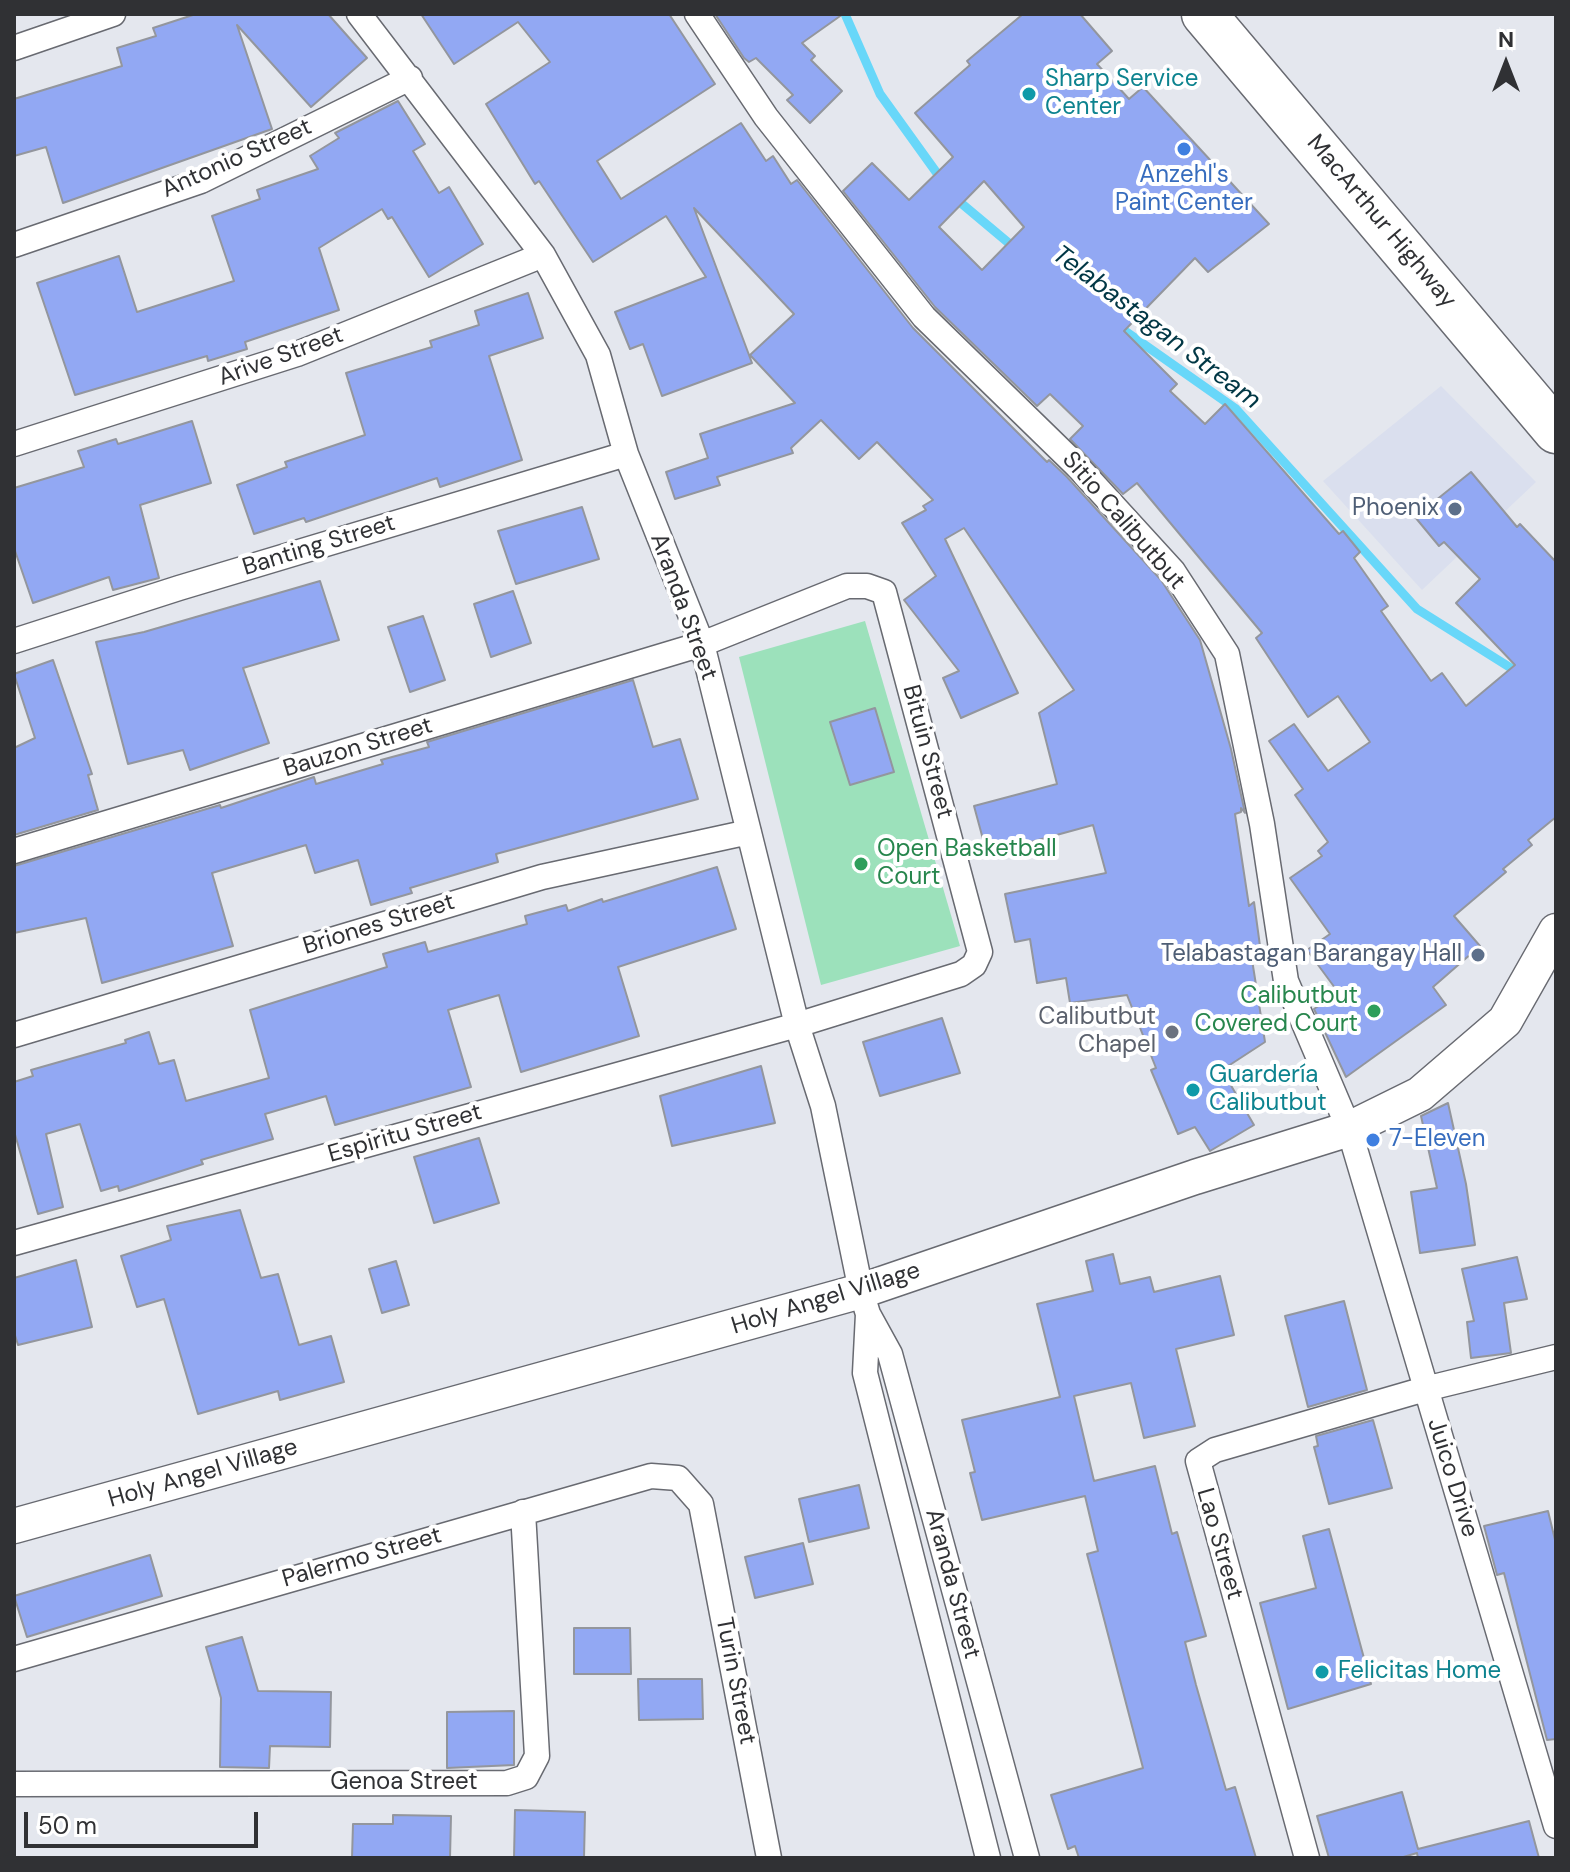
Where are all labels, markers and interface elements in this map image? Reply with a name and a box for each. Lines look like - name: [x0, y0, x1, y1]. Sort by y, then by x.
- north arrow: [1466, 24, 1546, 104]
- text: N: [1498, 25, 1514, 54]
- place label: Sharp Service Center: [1045, 66, 1198, 122]
- marker: Sharp Service Center: [1020, 85, 1038, 103]
- street label: Antonio Street: [158, 113, 316, 205]
- street label: MacArthur Highway: [1300, 130, 1462, 314]
- marker: Anzehl's Paint Center: [1175, 140, 1193, 158]
- place label: Anzehl's Paint Center: [1115, 162, 1253, 218]
- water label: Telabastagan Stream: [1046, 239, 1266, 417]
- street label: Arive Street: [215, 321, 347, 393]
- street label: Sitio Calibutbut: [1055, 446, 1191, 596]
- place label: Phoenix: [1352, 495, 1439, 523]
- marker: Phoenix: [1446, 500, 1464, 518]
- street label: Banting Street: [239, 509, 399, 583]
- street label: Aranda Street: [643, 530, 723, 684]
- street label: Bituin Street: [895, 682, 959, 822]
- street label: Bauzon Street: [280, 712, 436, 784]
- place label: Open Basketball Court: [877, 836, 1057, 892]
- marker: Open Basketball Court: [852, 855, 870, 873]
- street label: Briones Street: [300, 888, 458, 962]
- place label: Telabastagan Barangay Hall: [1161, 941, 1462, 969]
- marker: Telabastagan Barangay Hall: [1469, 946, 1487, 964]
- place label: Calibutbut Covered Court: [1195, 983, 1358, 1039]
- marker: Calibutbut Covered Court: [1365, 1002, 1383, 1020]
- place label: Calibutbut Chapel: [1038, 1004, 1156, 1060]
- marker: Calibutbut Chapel: [1163, 1023, 1181, 1041]
- place label: Guardería Calibutbut: [1209, 1062, 1327, 1118]
- marker: Guardería Calibutbut: [1184, 1081, 1202, 1099]
- street label: Espiritu Street: [325, 1098, 485, 1170]
- place label: 7-Eleven: [1389, 1126, 1486, 1154]
- marker: 7-Eleven: [1364, 1131, 1382, 1149]
- street label: Holy Angel Village: [728, 1257, 924, 1341]
- street label: Juico Drive: [1420, 1415, 1484, 1541]
- street label: Holy Angel Village: [105, 1433, 301, 1515]
- street label: Lao Street: [1189, 1485, 1249, 1603]
- street label: Aranda Street: [918, 1506, 986, 1662]
- street label: Palermo Street: [279, 1522, 445, 1594]
- street label: Turin Street: [709, 1615, 761, 1747]
- place label: Felicitas Home: [1338, 1658, 1501, 1686]
- marker: Felicitas Home: [1313, 1663, 1331, 1681]
- street label: Genoa Street: [330, 1769, 478, 1797]
- scale bar: [28, 1796, 262, 1846]
- text: 50 m: [38, 1810, 97, 1841]

